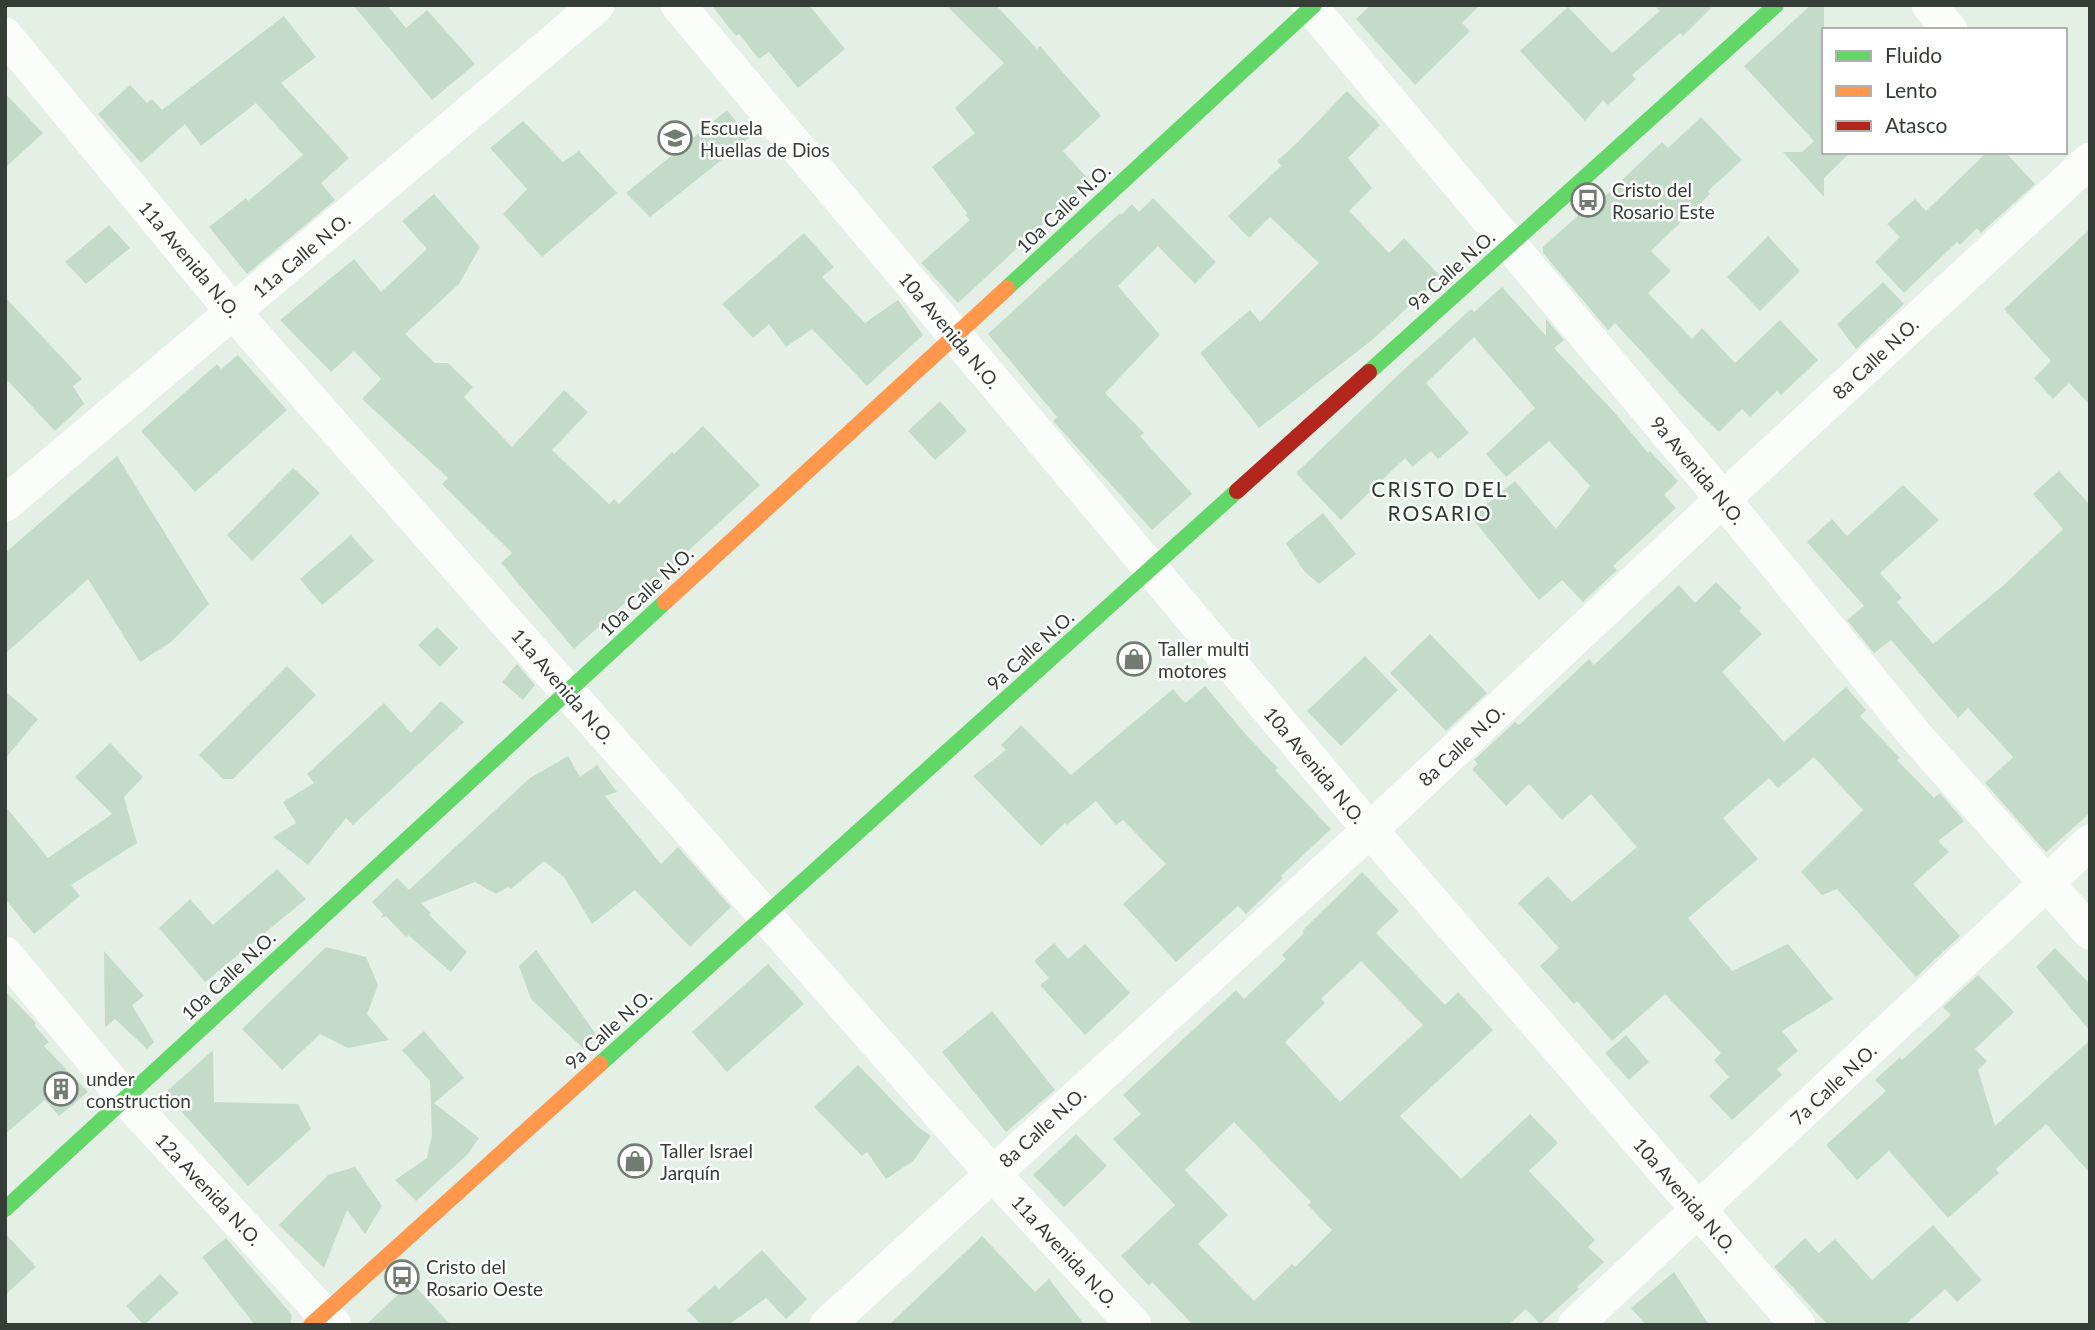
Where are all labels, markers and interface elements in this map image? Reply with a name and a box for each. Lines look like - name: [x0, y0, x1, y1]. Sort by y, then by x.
- legend: [1822, 28, 2067, 154]
- text: Fluido: [1885, 42, 1942, 67]
- text: Lento: [1885, 77, 1937, 102]
- text: Atasco: [1885, 112, 1947, 137]
- place label: Escuela Huellas de Dios: [700, 116, 830, 161]
- school or university icon: Escuela Huellas de Dios: [656, 119, 694, 157]
- street label: 10a Calle N.O.: [1011, 159, 1115, 257]
- place label: Cristo del Rosario Este: [1612, 178, 1715, 223]
- bus stop icon: Cristo del Rosario Este: [1569, 181, 1607, 219]
- street label: 11a Avenida N.O.: [134, 196, 246, 322]
- street label: 11a Calle N.O.: [248, 208, 354, 302]
- street label: 9a Calle N.O.: [1403, 225, 1499, 315]
- street label: 10a Avenida N.O.: [894, 267, 1006, 393]
- street label: 8a Calle N.O.: [1827, 312, 1923, 404]
- street label: 9a Avenida N.O.: [1646, 411, 1750, 529]
- district label: CRISTO DEL ROSARIO: [1371, 476, 1509, 525]
- street label: 10a Calle N.O.: [594, 542, 698, 640]
- street label: 9a Calle N.O.: [982, 605, 1078, 695]
- street label: 11a Avenida N.O.: [507, 624, 619, 748]
- place label: Taller multi motores: [1158, 637, 1249, 682]
- shop icon: Taller multi motores: [1115, 640, 1153, 678]
- street label: 8a Calle N.O.: [1413, 699, 1509, 791]
- street label: 10a Avenida N.O.: [1259, 702, 1371, 828]
- street label: 10a Calle N.O.: [176, 926, 280, 1024]
- street label: 9a Calle N.O.: [560, 984, 656, 1074]
- street label: 7a Calle N.O.: [1785, 1038, 1881, 1130]
- place label: under construction: [86, 1067, 191, 1112]
- building icon: under construction: [42, 1070, 80, 1108]
- street label: 8a Calle N.O.: [994, 1082, 1090, 1172]
- street label: 12a Avenida N.O.: [151, 1128, 267, 1250]
- street label: 10a Avenida N.O.: [1629, 1133, 1741, 1257]
- place label: Taller Israel Jarquín: [660, 1139, 753, 1184]
- shop icon: Taller Israel Jarquín: [616, 1142, 654, 1180]
- street label: 11a Avenida N.O.: [1007, 1190, 1123, 1312]
- place label: Cristo del Rosario Oeste: [426, 1255, 543, 1300]
- bus stop icon: Cristo del Rosario Oeste: [383, 1258, 421, 1296]

